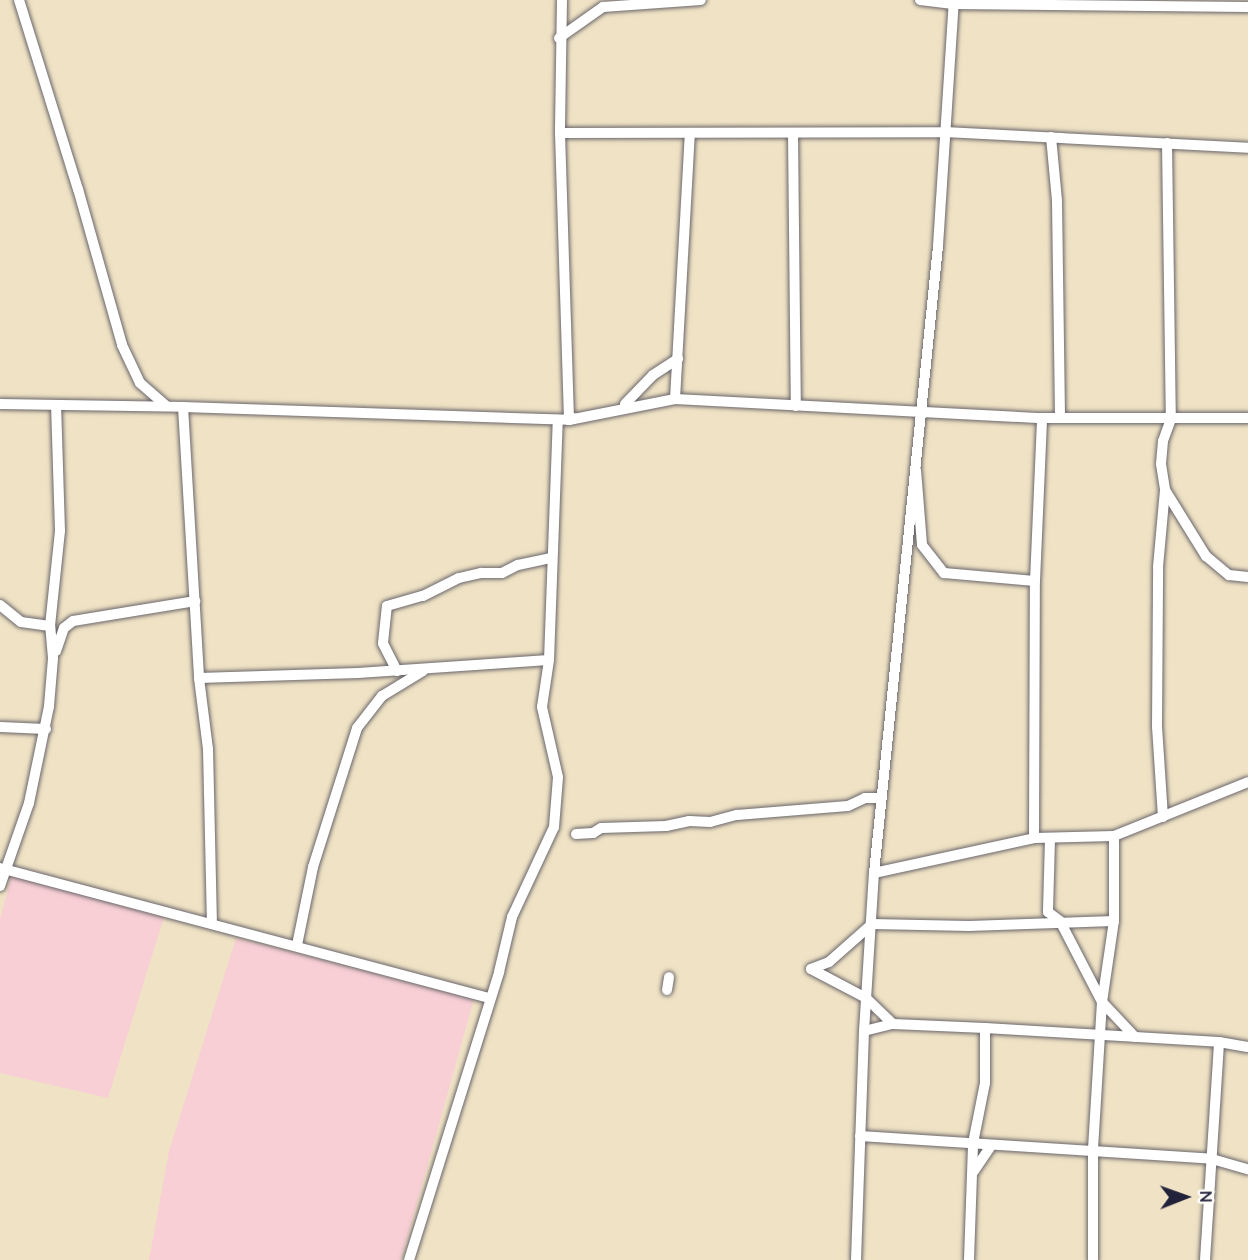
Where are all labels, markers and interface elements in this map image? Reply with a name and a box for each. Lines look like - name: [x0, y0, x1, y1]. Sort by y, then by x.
- north arrow: [1150, 1162, 1220, 1232]
- text: N: [1195, 1190, 1217, 1203]

